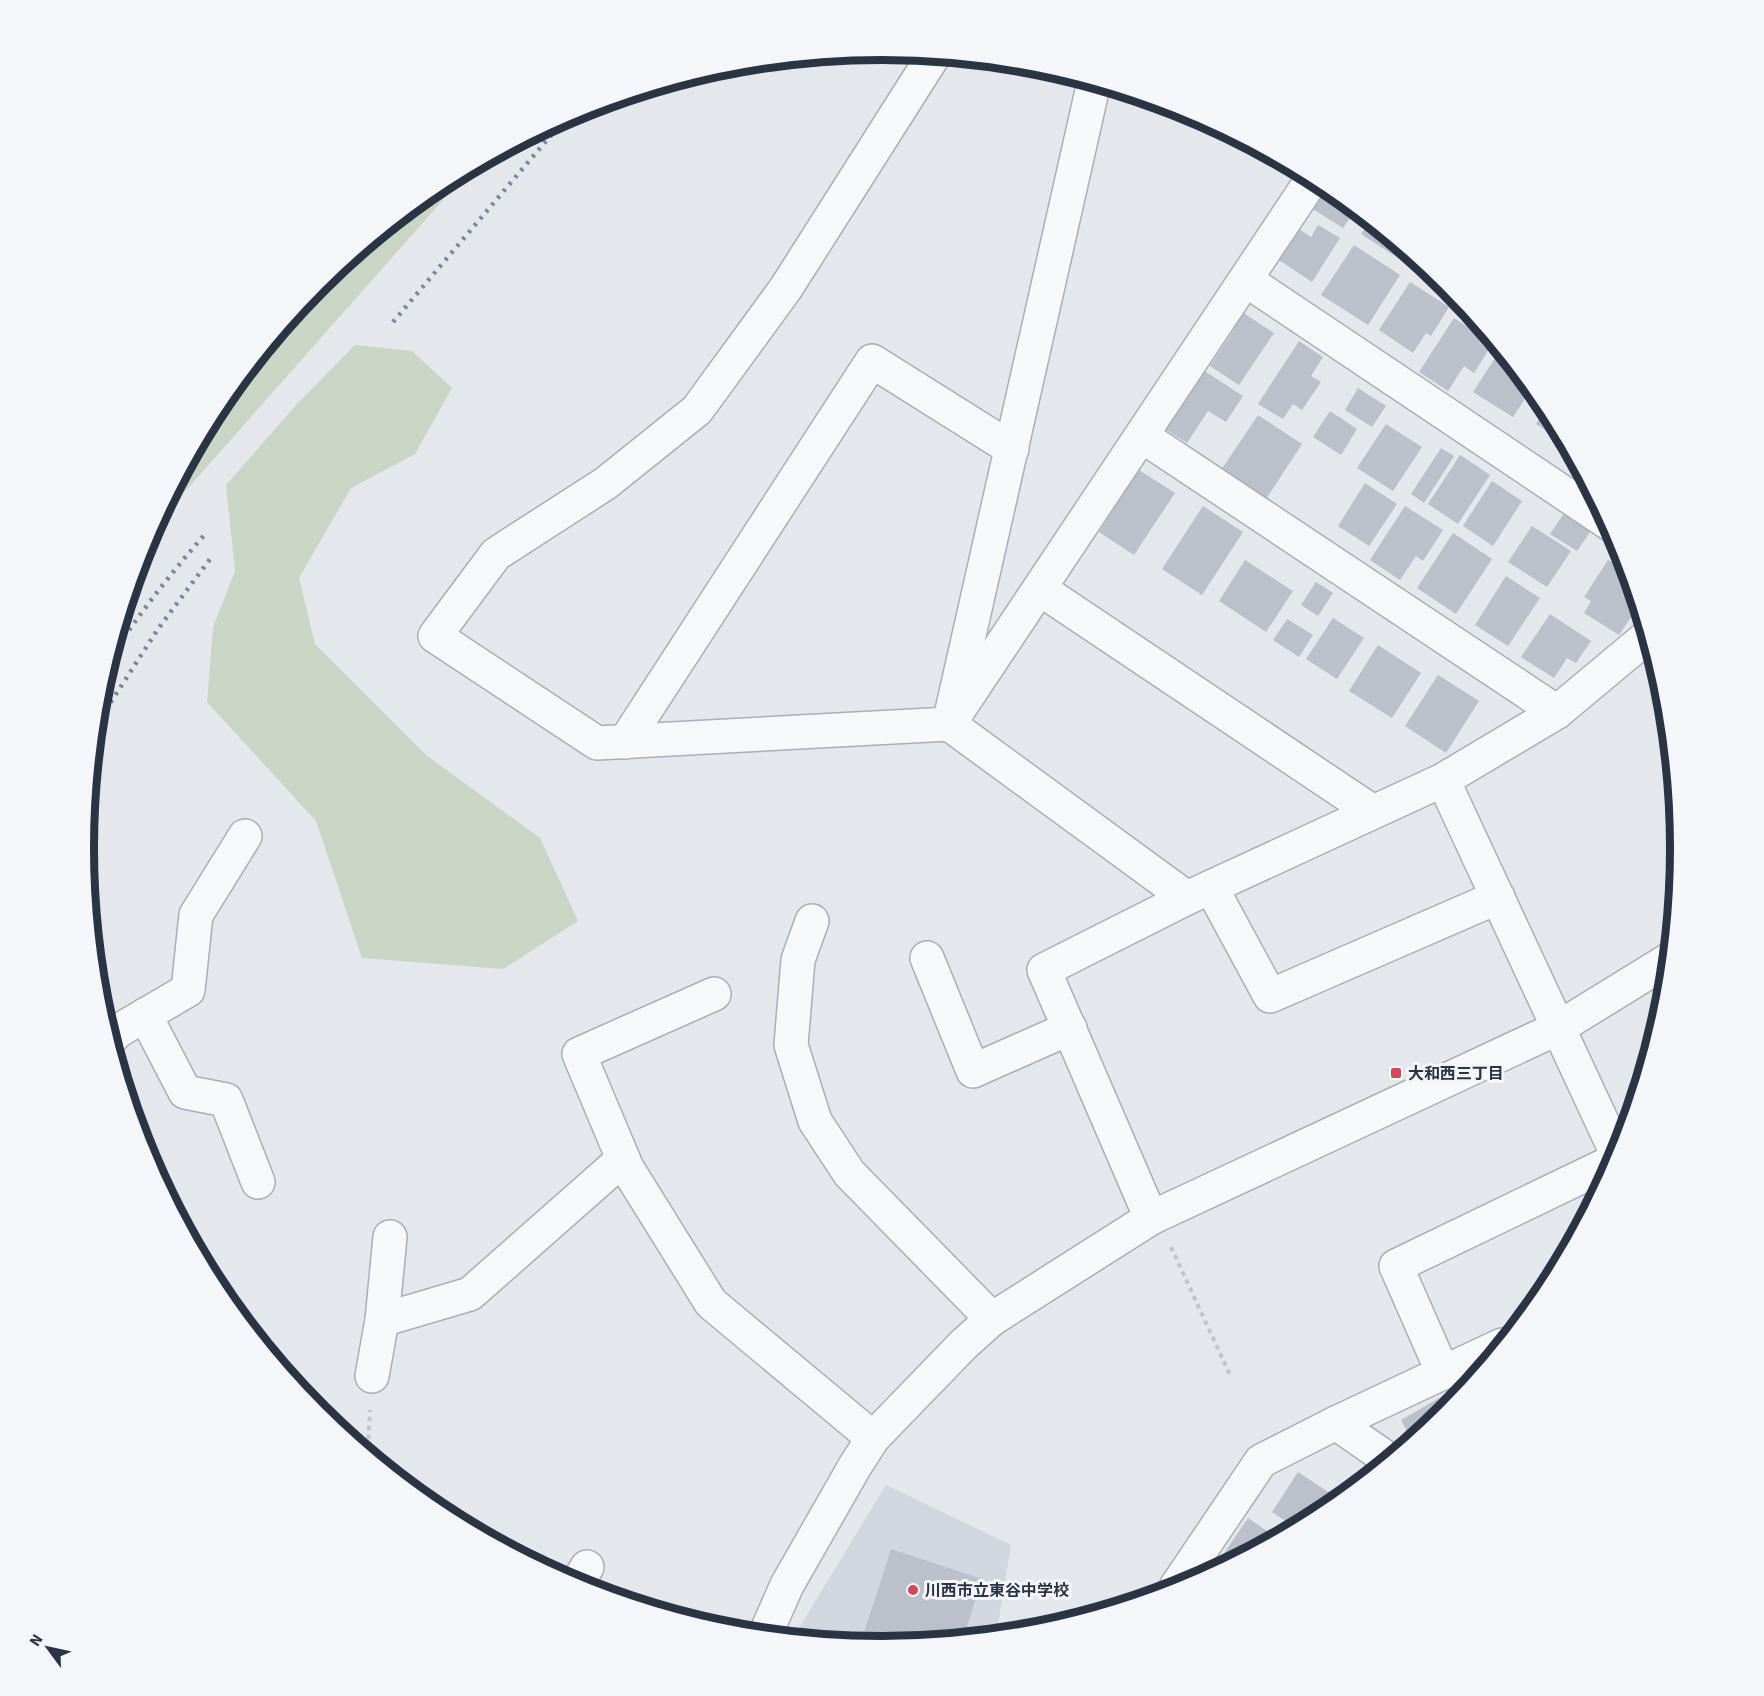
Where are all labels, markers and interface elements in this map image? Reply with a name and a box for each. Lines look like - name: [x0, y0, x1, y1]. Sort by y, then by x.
- place label: 大和西三丁目: [1408, 1063, 1504, 1085]
- marker: 大和西三丁目: [1389, 1066, 1403, 1080]
- place label: 川西市立東谷中学校: [925, 1580, 1069, 1602]
- marker: 川西市立東谷中学校: [906, 1583, 920, 1597]
- north arrow: [18, 1618, 78, 1678]
- text: N: [24, 1630, 48, 1651]

